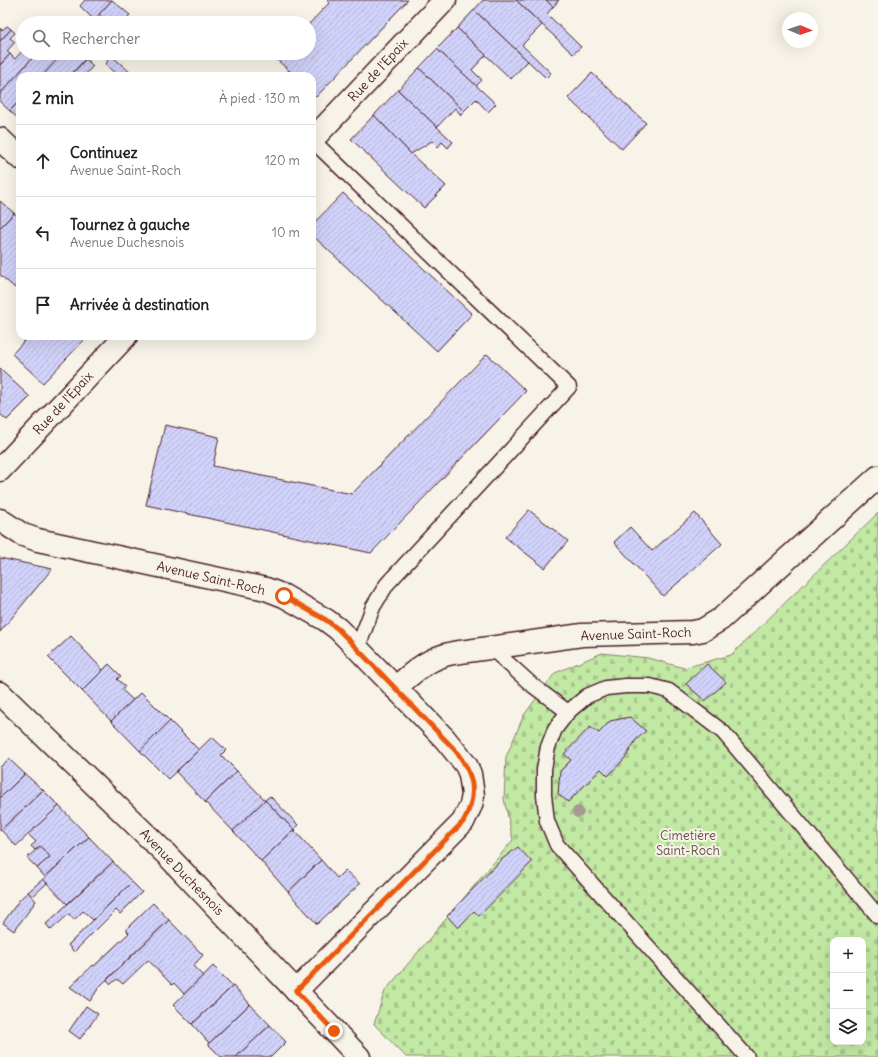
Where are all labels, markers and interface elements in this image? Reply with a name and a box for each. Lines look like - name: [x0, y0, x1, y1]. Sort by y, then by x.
- north arrow: [782, 12, 818, 48]
- search box: [16, 16, 316, 60]
- icon: search: [30, 27, 52, 49]
- text: Rechercher: [62, 29, 140, 48]
- street label: Rue de l'Epaix: [344, 34, 412, 105]
- text: 2 min: [32, 87, 74, 109]
- text: À pied · 130 m: [219, 90, 300, 107]
- text: Continuez: [70, 143, 138, 162]
- icon: ahead: [32, 150, 54, 172]
- text: 120 m: [265, 152, 300, 169]
- text: Avenue Saint-Roch: [70, 162, 181, 179]
- text: Tournez à gauche: [70, 215, 190, 234]
- icon: left: [32, 222, 54, 244]
- text: 10 m: [272, 224, 300, 241]
- text: Avenue Duchesnois: [70, 234, 184, 251]
- icon: arrive: [32, 294, 54, 316]
- text: Arrivée à destination: [70, 295, 209, 314]
- street label: Rue de l'Epaix: [29, 367, 97, 438]
- street label: Avenue Saint-Roch: [155, 557, 267, 599]
- route start: [275, 587, 293, 605]
- street label: Avenue Saint-Roch: [580, 624, 692, 644]
- street label: Avenue Duchesnois: [136, 825, 228, 919]
- park label: Cimetière Saint-Roch: [656, 827, 721, 859]
- map controls: [830, 937, 866, 1045]
- button: +: [830, 937, 866, 973]
- button: −: [830, 973, 866, 1009]
- button: layers: [830, 1009, 866, 1045]
- route end: [325, 1022, 343, 1040]

